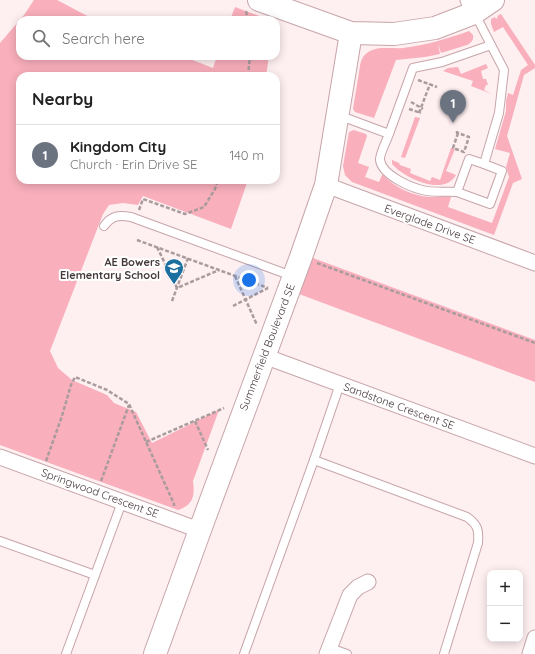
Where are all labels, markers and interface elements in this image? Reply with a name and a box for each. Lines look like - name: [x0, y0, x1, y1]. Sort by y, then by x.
- search box: [16, 16, 280, 60]
- icon: search: [30, 27, 52, 49]
- text: Search here: [62, 29, 145, 48]
- text: Nearby: [32, 88, 93, 109]
- pin: 1: [440, 90, 466, 123]
- text: Kingdom City: [70, 137, 166, 156]
- text: 1: [42, 147, 48, 163]
- text: 140 m: [229, 147, 264, 163]
- text: Church · Erin Drive SE: [70, 156, 198, 172]
- street label: Everglade Drive SE: [383, 201, 477, 247]
- place label: AE Bowers Elementary School: [60, 255, 160, 282]
- school or university icon: AE Bowers Elementary School: [163, 257, 185, 285]
- your location: [239, 270, 259, 290]
- street label: Summerfield Boulevard SE: [236, 282, 298, 412]
- street label: Sandstone Crescent SE: [342, 379, 456, 433]
- street label: Springwood Crescent SE: [39, 465, 161, 521]
- map controls: [487, 570, 523, 642]
- button: +: [487, 570, 523, 606]
- button: −: [487, 606, 523, 642]

